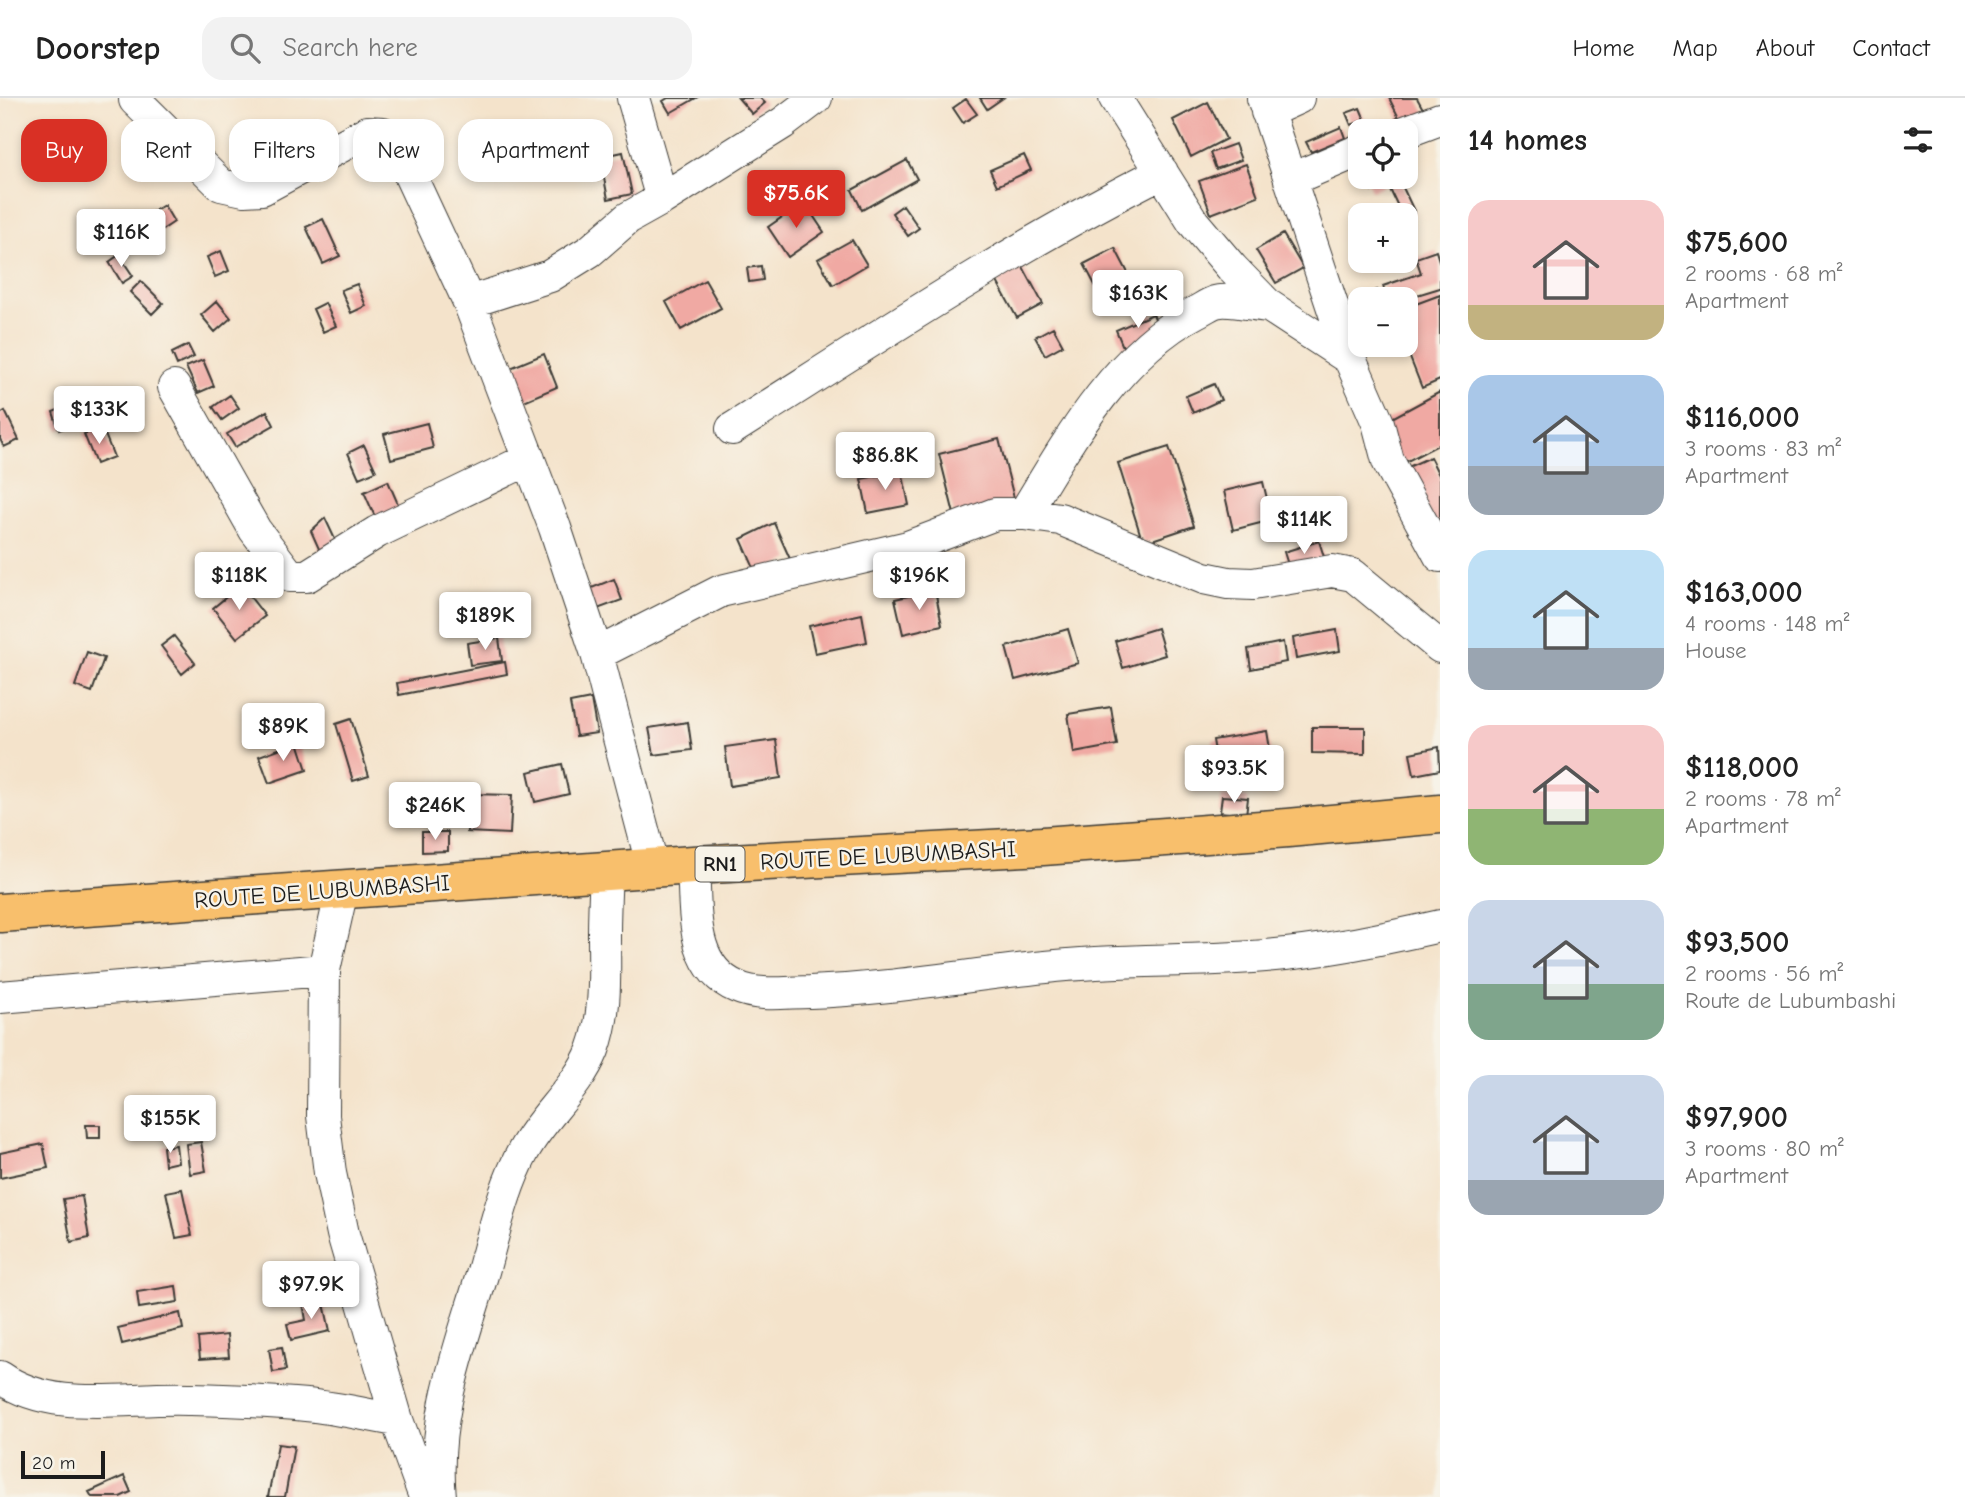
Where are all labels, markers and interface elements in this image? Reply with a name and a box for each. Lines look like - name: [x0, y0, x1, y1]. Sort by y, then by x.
- search box: [202, 17, 692, 80]
- text: Doorstep: [35, 29, 160, 67]
- icon: search: [226, 29, 264, 67]
- text: Search here: [282, 33, 418, 63]
- text: Home: [1573, 34, 1634, 62]
- text: Map: [1672, 34, 1718, 62]
- text: About: [1756, 34, 1814, 62]
- text: Contact: [1852, 34, 1930, 62]
- chip: Buy: [21, 119, 107, 182]
- chip: Rent: [121, 119, 215, 182]
- chip: Filters: [229, 119, 339, 182]
- chip: New: [353, 119, 444, 182]
- chip: Apartment: [458, 119, 613, 182]
- map controls: [1348, 119, 1418, 357]
- button: locate: [1348, 119, 1418, 189]
- icon: filters: [1899, 121, 1937, 159]
- text: 14 homes: [1468, 123, 1587, 158]
- pin: $75.6K: [739, 170, 853, 230]
- text: $75.6K: [763, 179, 829, 206]
- button: +: [1348, 203, 1418, 273]
- pin: $116K: [72, 209, 170, 269]
- text: $116K: [93, 218, 149, 245]
- text: $75,600: [1685, 225, 1788, 260]
- icon: home: [1524, 228, 1608, 312]
- text: 2 rooms · 68 m²: [1685, 260, 1843, 287]
- pin: $163K: [1089, 271, 1187, 330]
- text: $163K: [1108, 279, 1168, 306]
- button: −: [1348, 287, 1418, 357]
- text: Apartment: [1685, 287, 1788, 314]
- pin: $133K: [50, 386, 148, 446]
- text: $133K: [70, 395, 128, 422]
- text: $116,000: [1685, 400, 1800, 435]
- icon: home: [1524, 403, 1608, 487]
- pin: $86.8K: [828, 432, 942, 492]
- text: 3 rooms · 83 m²: [1685, 435, 1841, 462]
- text: $86.8K: [852, 441, 918, 468]
- text: Apartment: [1685, 462, 1788, 489]
- pin: $114K: [1255, 496, 1353, 556]
- text: $114K: [1276, 505, 1332, 532]
- pin: $118K: [190, 552, 288, 612]
- pin: $196K: [870, 552, 968, 612]
- text: $118K: [211, 561, 267, 588]
- text: $196K: [889, 561, 949, 588]
- text: $163,000: [1685, 575, 1803, 610]
- icon: home: [1524, 578, 1608, 662]
- pin: $189K: [436, 592, 534, 652]
- text: $189K: [455, 601, 515, 628]
- text: 4 rooms · 148 m²: [1685, 610, 1849, 637]
- text: House: [1685, 637, 1747, 664]
- pin: $89K: [242, 704, 324, 763]
- text: $89K: [258, 712, 308, 739]
- pin: $93.5K: [1177, 746, 1291, 805]
- text: $118,000: [1685, 750, 1799, 785]
- icon: home: [1524, 753, 1608, 837]
- text: $93.5K: [1201, 754, 1267, 781]
- pin: $246K: [386, 782, 484, 842]
- text: 2 rooms · 78 m²: [1685, 785, 1841, 812]
- text: $246K: [405, 791, 465, 818]
- text: Apartment: [1685, 812, 1788, 839]
- street label: ROUTE DE LUBUMBASHI: [759, 835, 1017, 876]
- road number: RN1: [696, 846, 744, 882]
- street label: ROUTE DE LUBUMBASHI: [193, 869, 451, 914]
- text: $93,500: [1685, 925, 1790, 960]
- icon: home: [1524, 928, 1608, 1012]
- text: 2 rooms · 56 m²: [1685, 960, 1843, 987]
- text: Route de Lubumbashi: [1685, 987, 1896, 1014]
- pin: $155K: [121, 1096, 219, 1155]
- text: $97,900: [1685, 1100, 1788, 1135]
- icon: home: [1524, 1103, 1608, 1187]
- text: $155K: [140, 1104, 200, 1131]
- text: 3 rooms · 80 m²: [1685, 1135, 1844, 1162]
- text: Apartment: [1685, 1162, 1788, 1189]
- pin: $97.9K: [254, 1262, 368, 1321]
- text: $97.9K: [278, 1270, 344, 1297]
- scale bar: [21, 1448, 105, 1480]
- text: 20 m: [32, 1452, 76, 1474]

